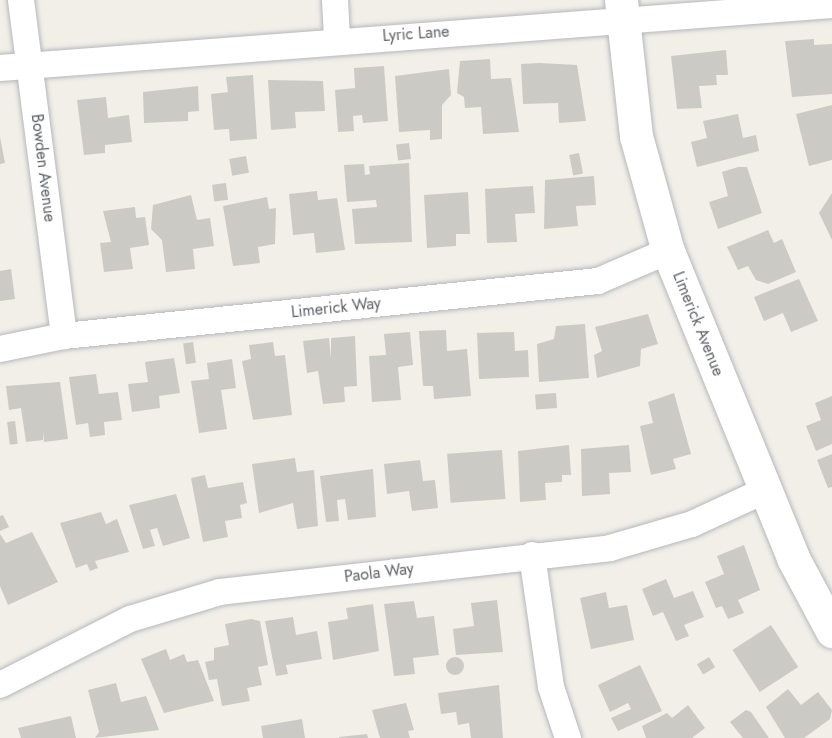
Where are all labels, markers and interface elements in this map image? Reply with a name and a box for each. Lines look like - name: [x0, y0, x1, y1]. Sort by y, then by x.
- street label: Lyric Lane: [382, 22, 450, 46]
- street label: Bowden Avenue: [27, 113, 59, 223]
- street label: Limerick Avenue: [668, 269, 728, 379]
- street label: Limerick Way: [290, 294, 382, 322]
- street label: Paola Way: [343, 559, 415, 587]

